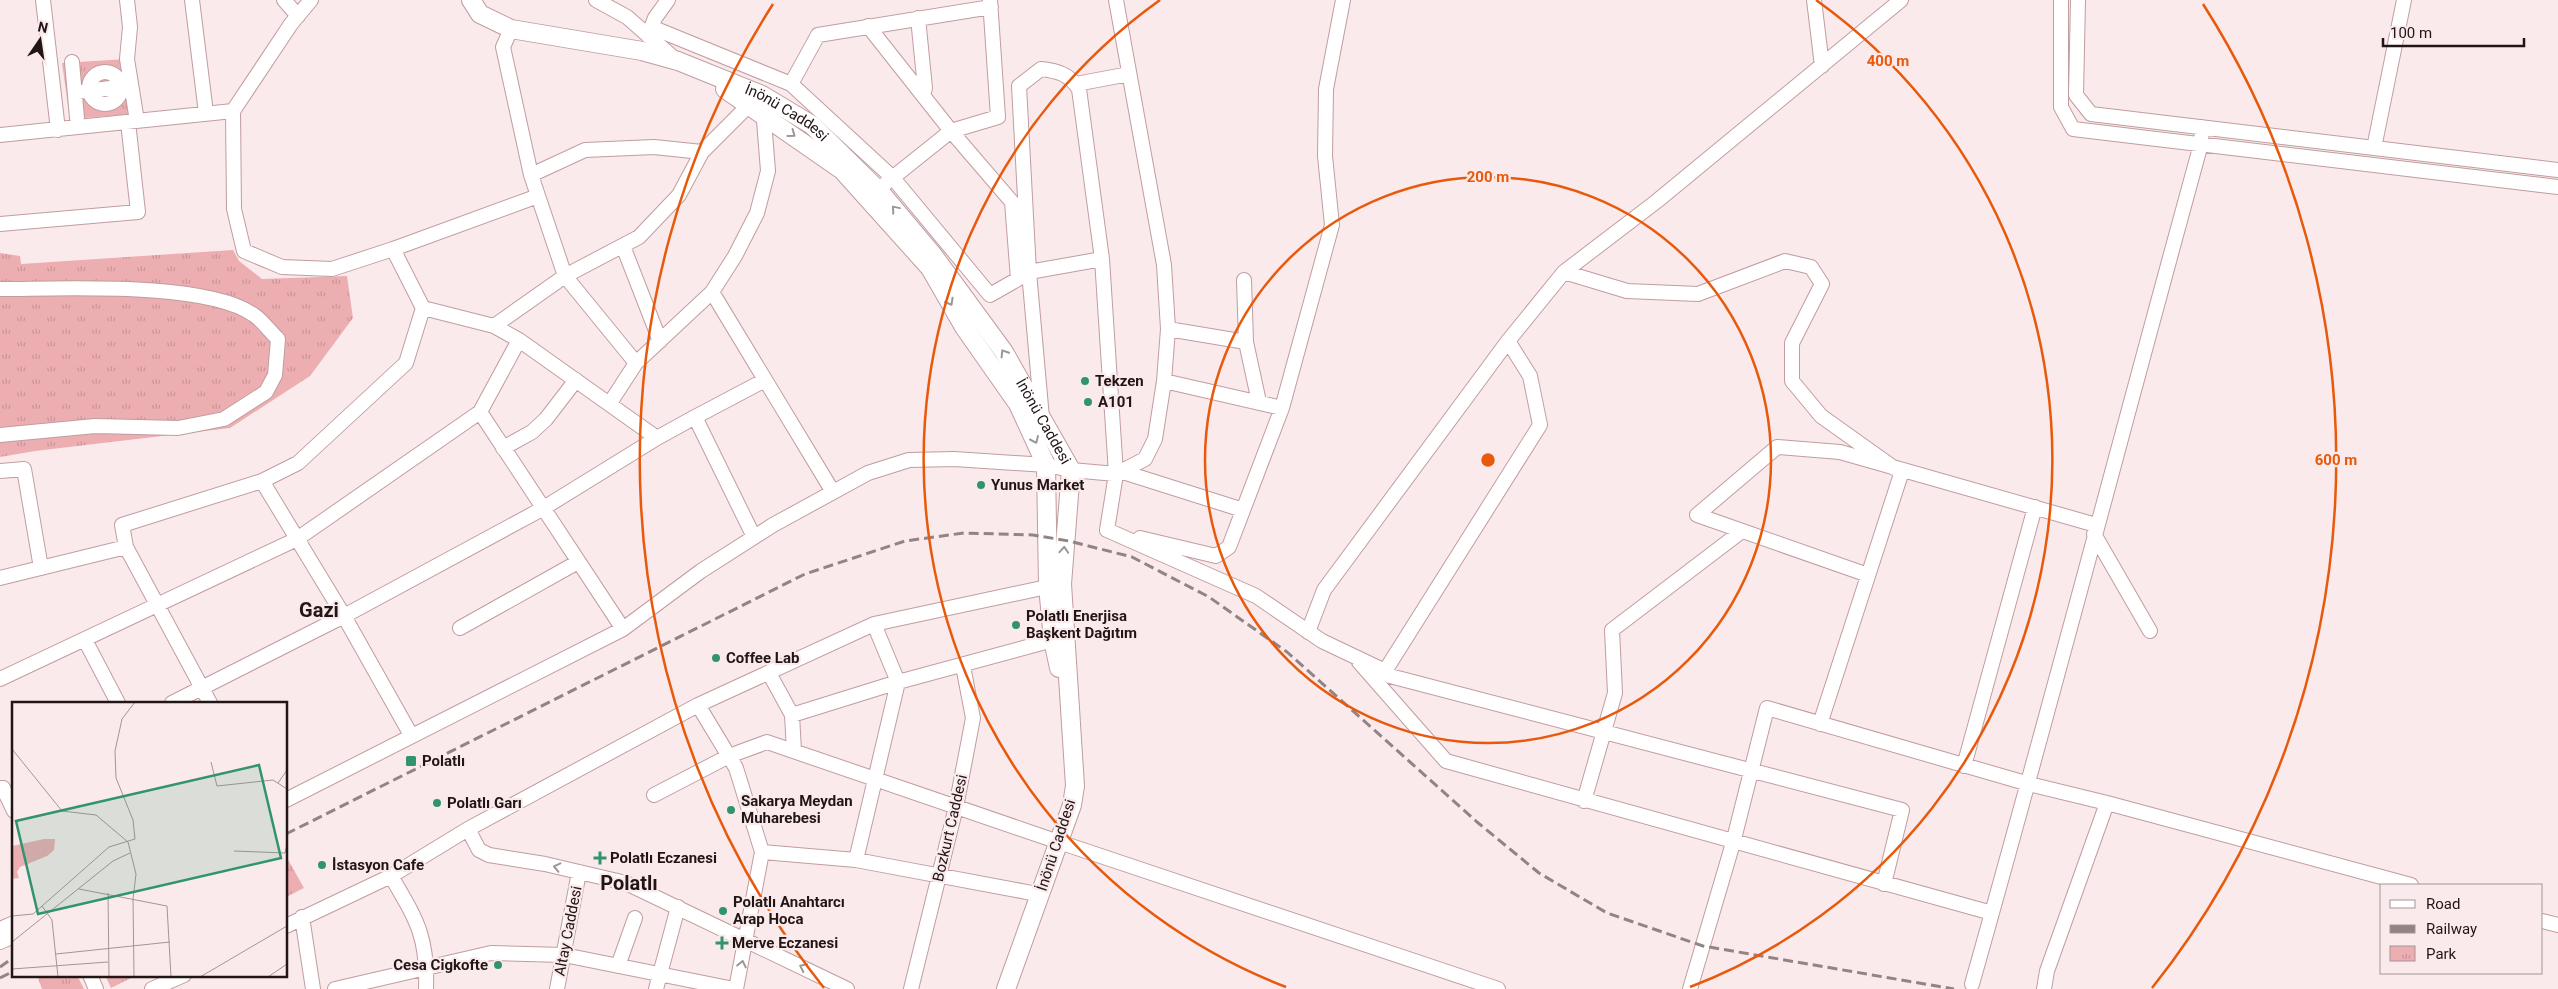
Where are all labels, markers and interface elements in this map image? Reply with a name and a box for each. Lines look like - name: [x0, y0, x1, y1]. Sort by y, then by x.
- north arrow: [15, 15, 65, 65]
- scale bar: [2383, 15, 2524, 47]
- text: N: [36, 18, 50, 36]
- text: 100 m: [2390, 24, 2432, 42]
- text: 400 m: [1867, 52, 1909, 70]
- street label: İnönü Caddesi: [742, 80, 832, 145]
- one-way arrow: [786, 129, 795, 137]
- text: 200 m: [1467, 168, 1509, 186]
- one-way arrow: [892, 206, 901, 215]
- one-way arrow: [943, 297, 953, 306]
- one-way arrow: [1000, 349, 1010, 358]
- place label: Tekzen: [1095, 372, 1144, 390]
- street label: İnönü Caddesi: [1012, 375, 1075, 467]
- marker: Tekzen: [1079, 375, 1091, 387]
- place label: A101: [1098, 393, 1134, 411]
- marker: A101: [1082, 396, 1094, 408]
- one-way arrow: [1028, 435, 1039, 444]
- centre of rings: [1479, 451, 1497, 469]
- text: 600 m: [2315, 451, 2357, 469]
- place label: Yunus Market: [991, 476, 1084, 494]
- marker: Yunus Market: [975, 479, 987, 491]
- one-way arrow: [1059, 546, 1070, 554]
- district label: Gazi: [299, 598, 339, 622]
- place label: Polatlı Enerjisa Başkent Dağıtım: [1026, 607, 1137, 642]
- marker: Polatlı Enerjisa Başkent Dağıtım: [1010, 619, 1022, 631]
- place label: Coffee Lab: [726, 649, 799, 667]
- marker: Coffee Lab: [710, 652, 722, 664]
- inset map: [12, 702, 288, 976]
- place label: Polatlı: [422, 752, 465, 770]
- marker: Polatlı: [404, 754, 418, 768]
- street label: Bozkurt Caddesi: [929, 773, 971, 883]
- place label: Sakarya Meydan Muharebesi: [741, 792, 853, 827]
- place label: Polatlı Garı: [447, 794, 522, 812]
- marker: Polatlı Garı: [431, 797, 443, 809]
- street label: İnönü Caddesi: [1033, 797, 1079, 893]
- marker: Sakarya Meydan Muharebesi: [725, 804, 737, 816]
- place label: Polatlı Eczanesi: [610, 849, 717, 867]
- marker: Polatlı Eczanesi: [594, 852, 606, 864]
- place label: İstasyon Cafe: [332, 856, 424, 874]
- marker: İstasyon Cafe: [316, 859, 328, 871]
- one-way arrow: [552, 862, 561, 873]
- district label: Polatlı: [600, 871, 658, 895]
- street label: Altay Caddesi: [550, 884, 586, 978]
- legend: [2380, 884, 2543, 974]
- place label: Polatlı Anahtarcı Arap Hoca: [733, 893, 845, 928]
- text: Road: [2426, 895, 2460, 913]
- marker: Polatlı Anahtarcı Arap Hoca: [717, 905, 729, 917]
- text: Railway: [2426, 920, 2477, 938]
- place label: Merve Eczanesi: [732, 934, 838, 952]
- marker: Merve Eczanesi: [716, 937, 728, 949]
- text: Park: [2426, 945, 2457, 963]
- place label: Cesa Cigkofte: [393, 956, 488, 974]
- marker: Cesa Cigkofte: [492, 959, 504, 971]
- one-way arrow: [736, 960, 746, 969]
- one-way arrow: [799, 963, 808, 973]

